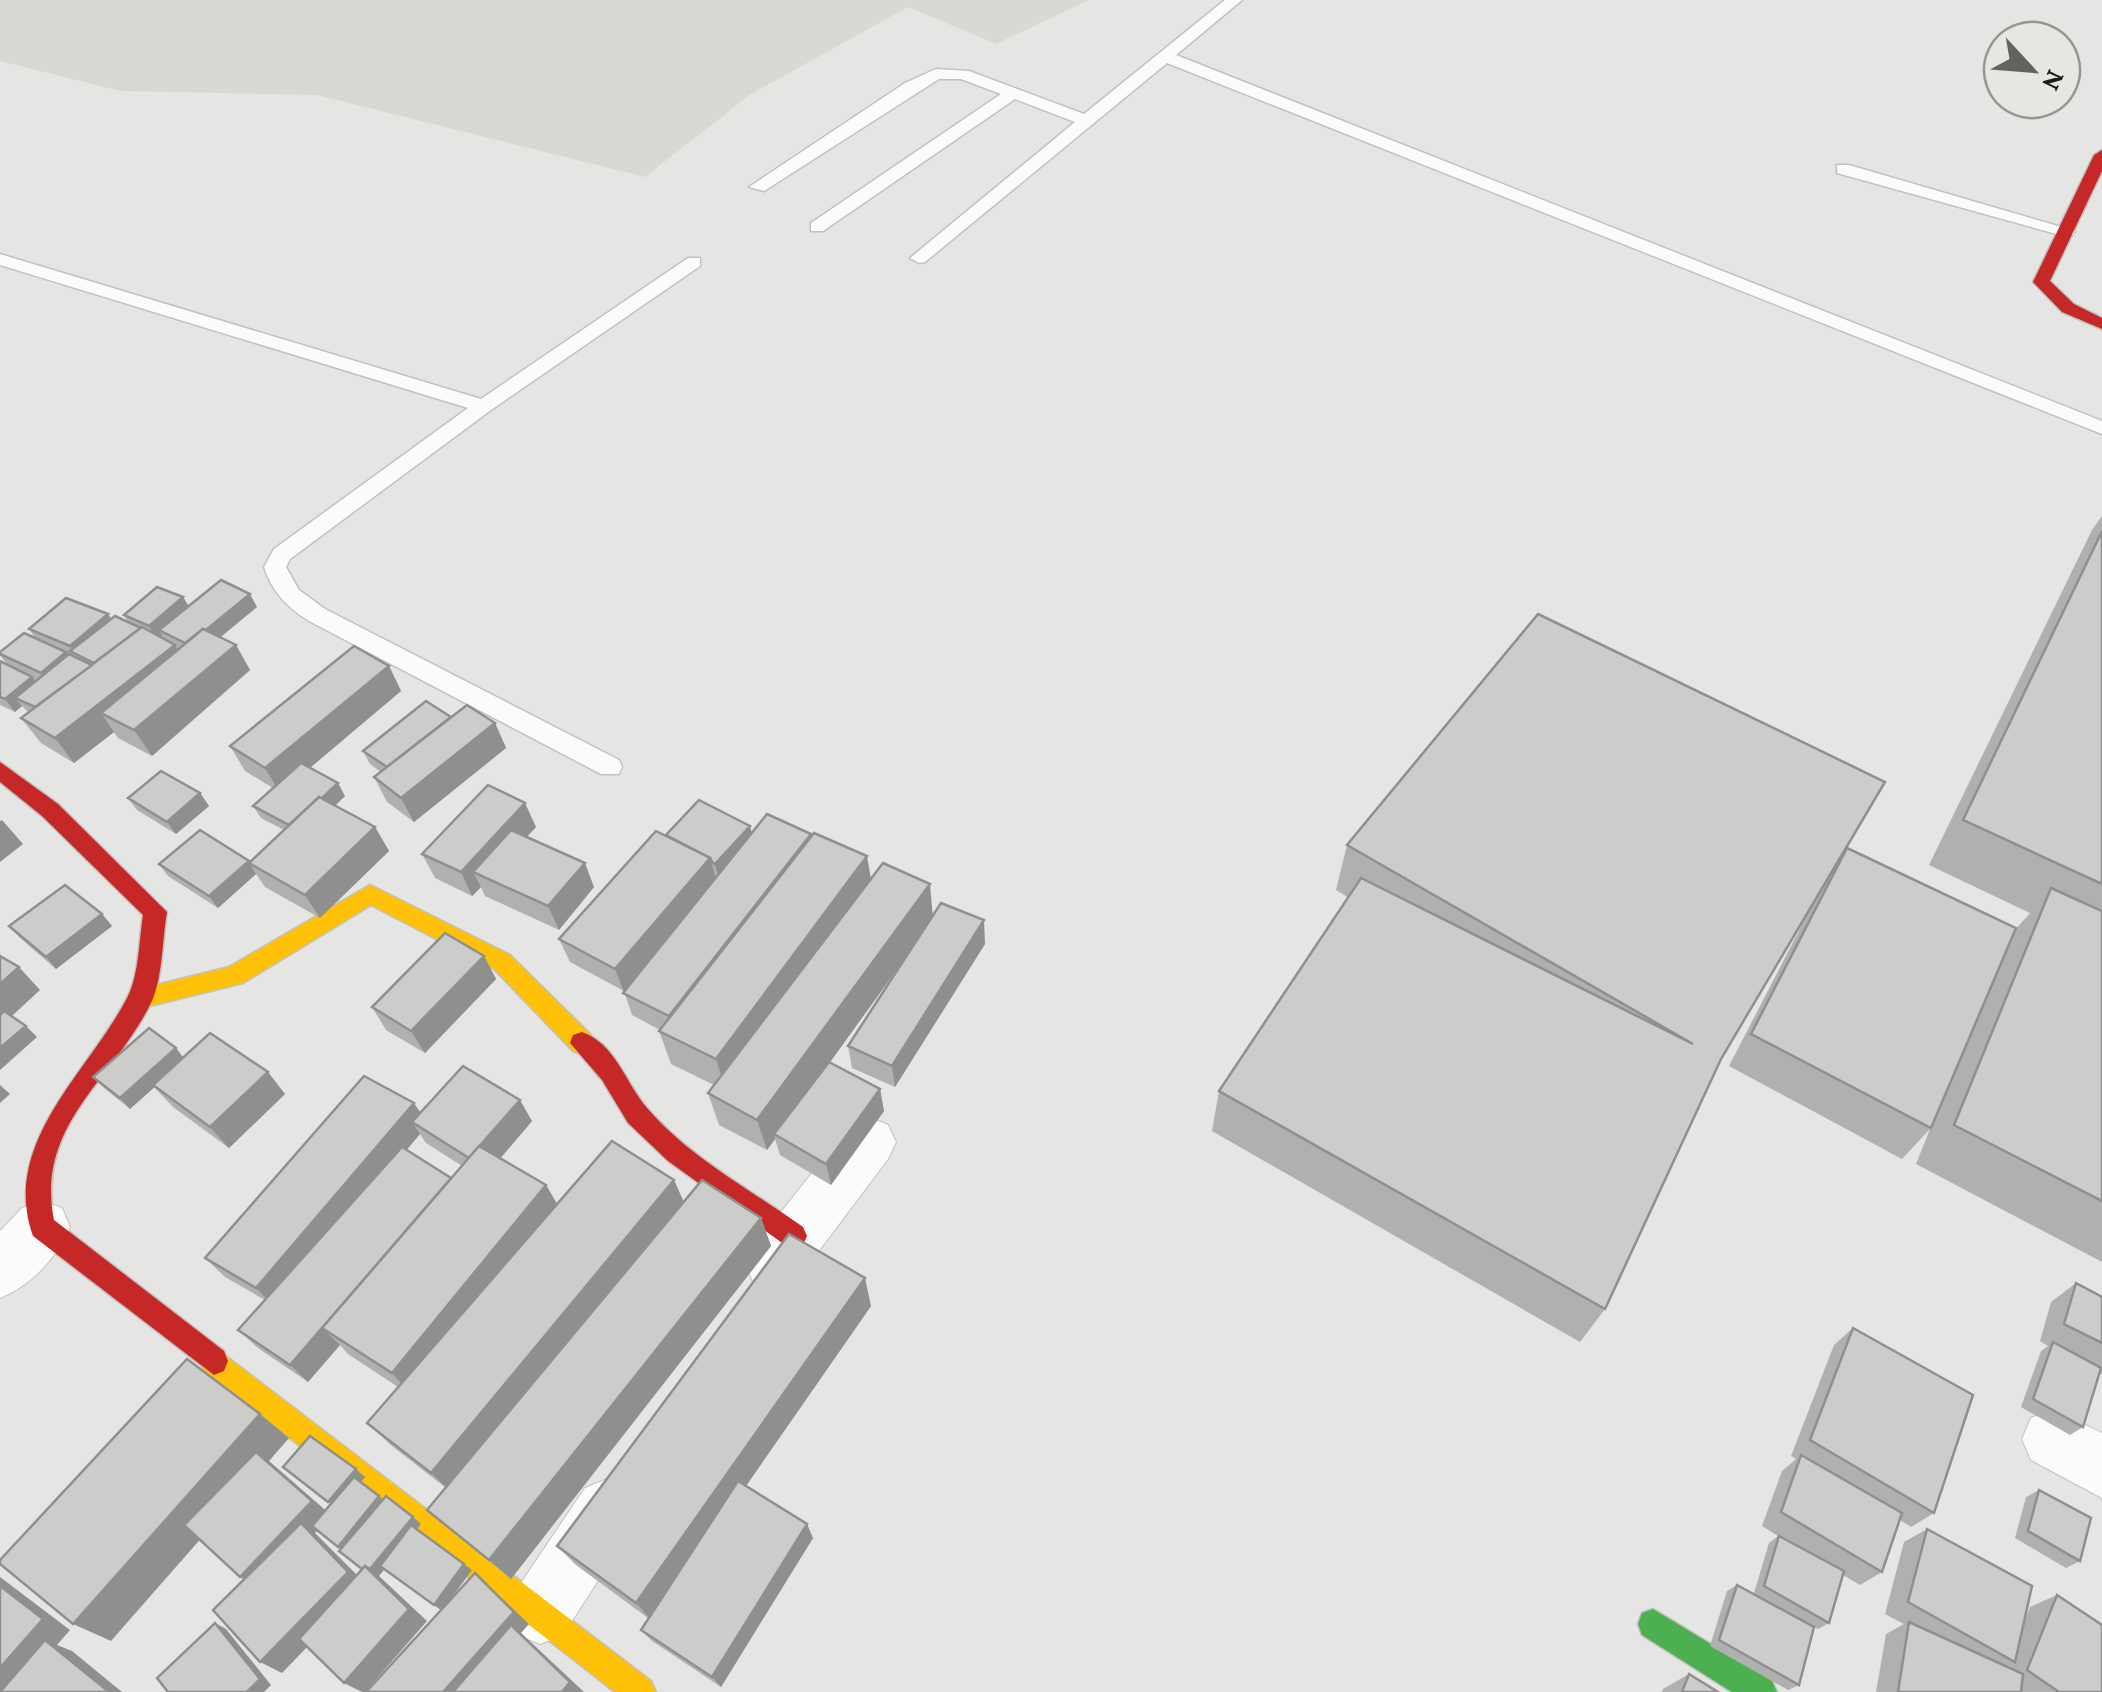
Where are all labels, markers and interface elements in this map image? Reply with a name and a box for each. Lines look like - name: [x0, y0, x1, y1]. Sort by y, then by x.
- north arrow: [1982, 20, 2082, 120]
- text: N: [2036, 65, 2072, 96]

